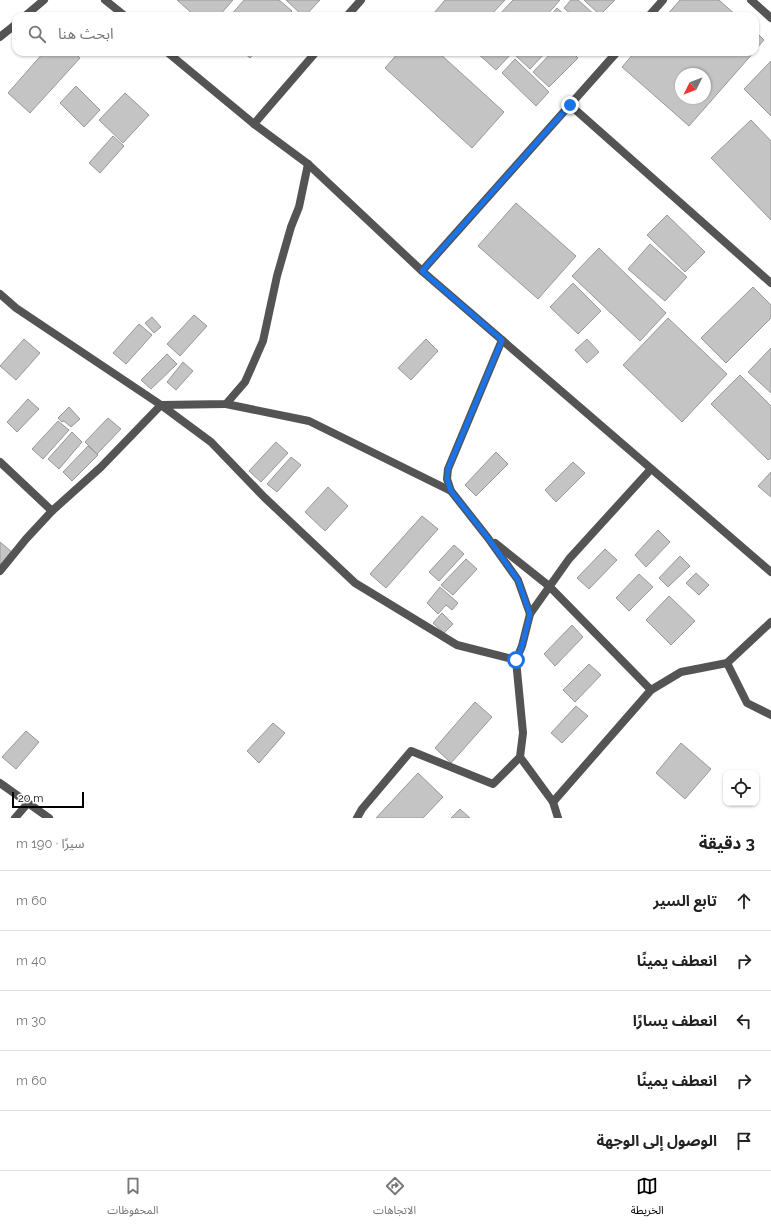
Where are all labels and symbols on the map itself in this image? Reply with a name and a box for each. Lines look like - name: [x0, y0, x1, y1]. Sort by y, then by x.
- north arrow: [675, 68, 711, 104]
- route end: [561, 96, 579, 114]
- route start: [507, 651, 525, 669]
- scale bar: [12, 790, 84, 809]

